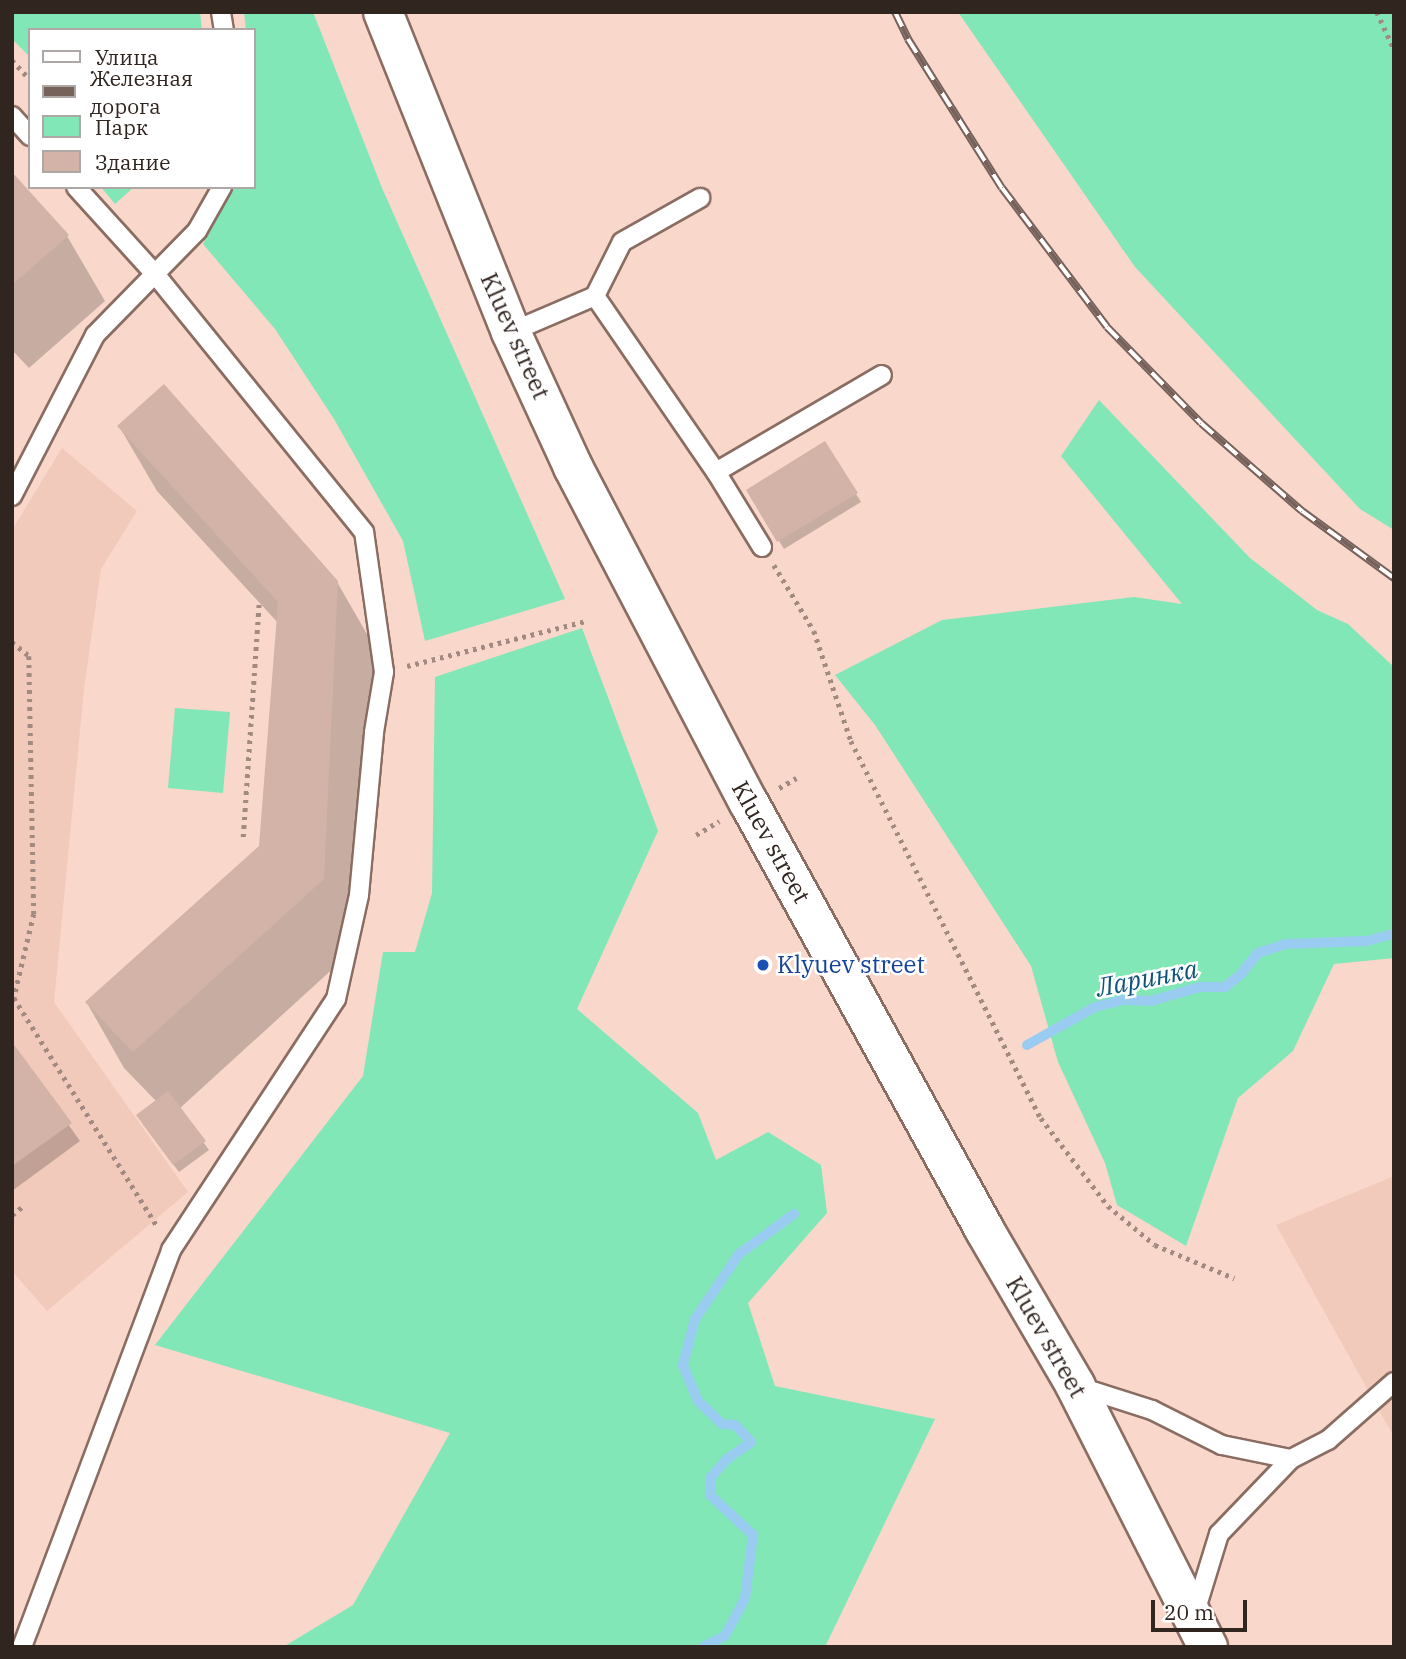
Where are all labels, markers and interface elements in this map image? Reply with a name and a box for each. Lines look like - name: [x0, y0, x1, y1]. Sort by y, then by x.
- legend: [28, 28, 256, 189]
- text: Улица: [95, 43, 159, 71]
- text: Железная дорога: [90, 64, 193, 120]
- text: Парк: [95, 113, 148, 141]
- text: Здание: [95, 148, 170, 176]
- street label: Kluev street: [474, 268, 556, 404]
- street label: Kluev street: [726, 776, 816, 908]
- place label: Klyuev street: [777, 951, 925, 979]
- water label: Ларинка: [1094, 953, 1200, 1003]
- marker: Klyuev street: [755, 957, 771, 973]
- street label: Kluev street: [1000, 1271, 1092, 1403]
- scale bar: [1154, 1586, 1250, 1630]
- text: 20 m: [1164, 1598, 1214, 1626]

